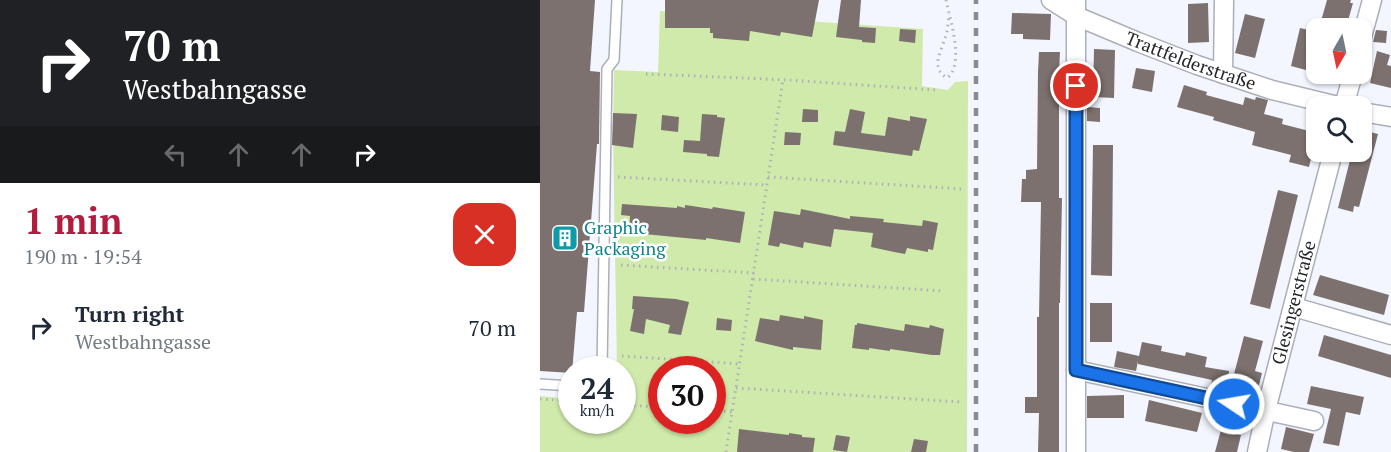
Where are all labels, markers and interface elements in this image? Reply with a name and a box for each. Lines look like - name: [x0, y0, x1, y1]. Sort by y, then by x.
- text: 70 m: [123, 17, 221, 73]
- north arrow: [1306, 18, 1372, 84]
- map controls: [1306, 18, 1372, 162]
- icon: right: [24, 24, 102, 102]
- street label: Trattfelderstraße: [1122, 25, 1259, 95]
- pin: [1050, 60, 1101, 111]
- icon: arrive: [1059, 69, 1092, 102]
- text: Westbahngasse: [123, 71, 307, 107]
- button: search: [1306, 96, 1372, 162]
- icon: left: [159, 138, 192, 171]
- icon: ahead: [222, 138, 255, 171]
- icon: ahead: [285, 138, 318, 171]
- icon: right: [348, 138, 381, 171]
- text: 1 min: [24, 197, 122, 244]
- button: close: [453, 203, 516, 266]
- place label: Graphic Packaging: [584, 215, 666, 260]
- building icon: Graphic Packaging: [550, 223, 580, 253]
- street label: Glesingerstraße: [1265, 238, 1321, 367]
- text: 190 m · 19:54: [24, 243, 142, 270]
- text: Turn right: [75, 299, 184, 328]
- icon: right: [24, 311, 57, 344]
- text: 70 m: [468, 313, 516, 342]
- text: Westbahngasse: [75, 328, 211, 355]
- speed limit sign: 30: [648, 356, 726, 434]
- text: 24: [580, 368, 614, 408]
- position arrow: [1202, 372, 1266, 436]
- text: km/h: [580, 400, 614, 420]

